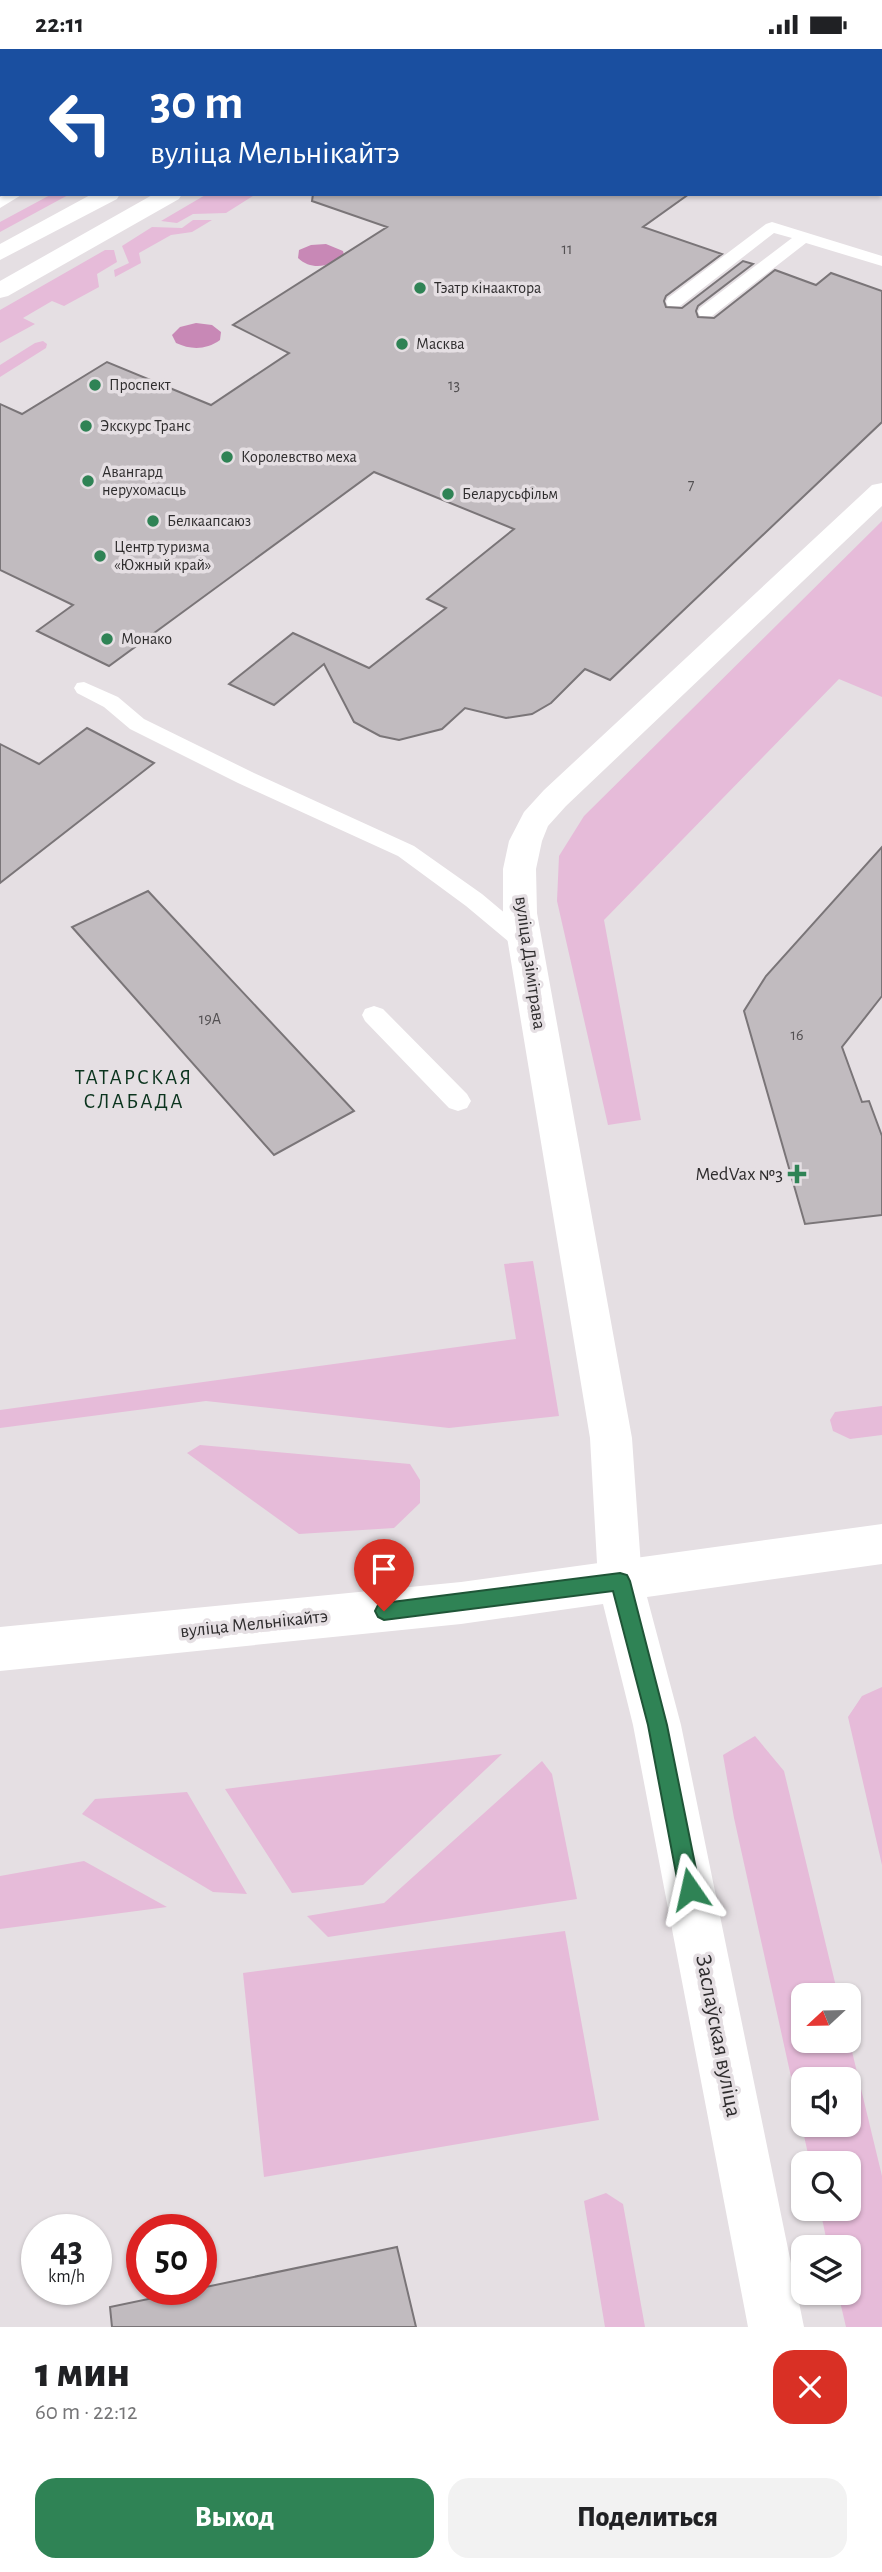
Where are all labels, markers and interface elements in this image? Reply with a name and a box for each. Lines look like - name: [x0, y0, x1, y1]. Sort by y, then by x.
- text: 22:11: [35, 11, 84, 37]
- icon: left: [35, 77, 126, 168]
- text: 30 m: [150, 79, 244, 128]
- text: вуліца Мельнікайтэ: [150, 137, 400, 169]
- house number: 11: [561, 241, 573, 257]
- marker: Тэатр кінаактора: [412, 280, 428, 296]
- place label: Тэатр кінаактора: [434, 280, 541, 296]
- marker: Масква: [394, 336, 410, 352]
- place label: Масква: [416, 336, 465, 352]
- marker: Проспект: [87, 377, 103, 393]
- place label: Проспект: [109, 377, 171, 393]
- house number: 13: [448, 377, 460, 393]
- marker: Экскурс Транс: [78, 418, 94, 434]
- place label: Экскурс Транс: [100, 418, 191, 435]
- marker: Королевство меха: [219, 449, 235, 465]
- place label: Королевство меха: [241, 449, 357, 465]
- place label: Авангард нерухомасць: [102, 464, 186, 499]
- marker: Авангард нерухомасць: [80, 473, 96, 489]
- house number: 7: [688, 477, 695, 493]
- marker: Беларусьфільм: [440, 486, 456, 502]
- place label: Беларусьфільм: [462, 486, 558, 503]
- marker: Белкаапсаюз: [145, 513, 161, 529]
- place label: Белкаапсаюз: [167, 513, 251, 529]
- place label: Центр туризма «Южный край»: [114, 539, 211, 573]
- marker: Центр туризма «Южный край»: [92, 548, 108, 564]
- marker: Монако: [99, 631, 115, 647]
- place label: Монако: [121, 631, 172, 647]
- street label: вуліца Дзімітрава: [511, 895, 549, 1031]
- house number: 19А: [199, 1011, 222, 1027]
- house number: 16: [790, 1027, 804, 1043]
- district label: ТАТАРСКАЯ СЛАБАДА: [75, 1067, 193, 1112]
- place label: MedVax №3: [696, 1165, 783, 1184]
- marker: MedVax №3: [789, 1166, 805, 1182]
- pin: [354, 1539, 414, 1611]
- icon: arrive: [365, 1550, 403, 1588]
- street label: вуліца Мельнікайтэ: [179, 1607, 329, 1641]
- position arrow: [653, 1852, 727, 1926]
- street label: Заслаўская вуліца: [691, 1953, 745, 2119]
- north arrow: [791, 1983, 861, 2053]
- map controls: [791, 1983, 861, 2305]
- button: sound: [791, 2067, 861, 2137]
- button: search: [791, 2151, 861, 2221]
- speed limit sign: 50: [126, 2214, 217, 2305]
- text: 43: [50, 2233, 83, 2268]
- button: layers: [791, 2235, 861, 2305]
- text: km/h: [48, 2268, 85, 2286]
- button: close: [773, 2350, 847, 2424]
- text: 1 мин: [35, 2352, 130, 2394]
- text: 60 m · 22:12: [35, 2401, 138, 2424]
- button: Выход: [35, 2478, 434, 2558]
- button: Поделиться: [448, 2478, 847, 2558]

